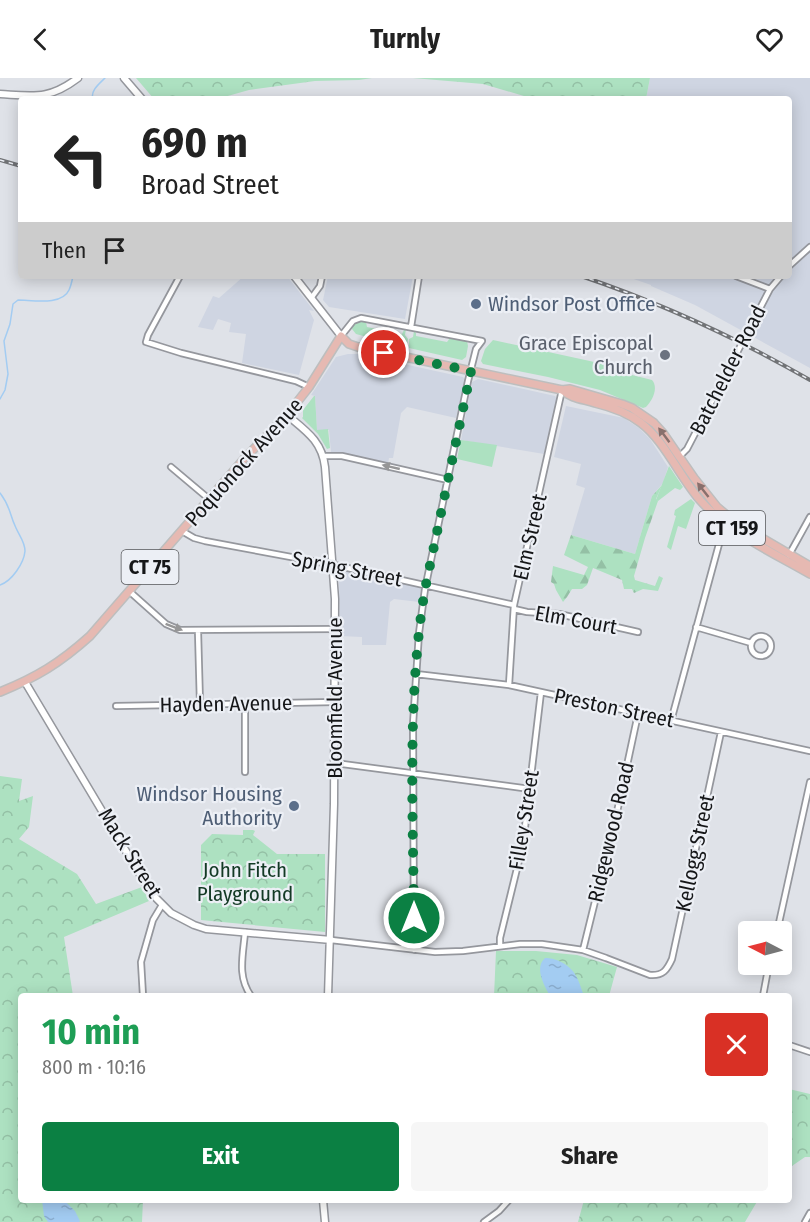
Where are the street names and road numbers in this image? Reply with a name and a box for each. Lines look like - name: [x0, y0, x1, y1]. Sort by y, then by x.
- street label: Batchelder Road: [684, 301, 772, 439]
- street label: Poquonock Avenue: [180, 393, 308, 531]
- street label: Elm Street: [507, 491, 553, 583]
- road number: CT 159: [699, 511, 765, 545]
- street label: Spring Street: [290, 546, 404, 592]
- road number: CT 75: [122, 550, 178, 584]
- street label: Elm Court: [533, 600, 619, 640]
- street label: Bloomfield Avenue: [322, 617, 348, 779]
- street label: Preston Street: [552, 683, 676, 733]
- street label: Hayden Avenue: [159, 690, 293, 718]
- street label: Ridgewood Road: [582, 759, 640, 905]
- street label: Filley Street: [503, 768, 545, 872]
- street label: Kellogg Street: [670, 792, 720, 914]
- street label: Mack Street: [92, 803, 168, 903]

